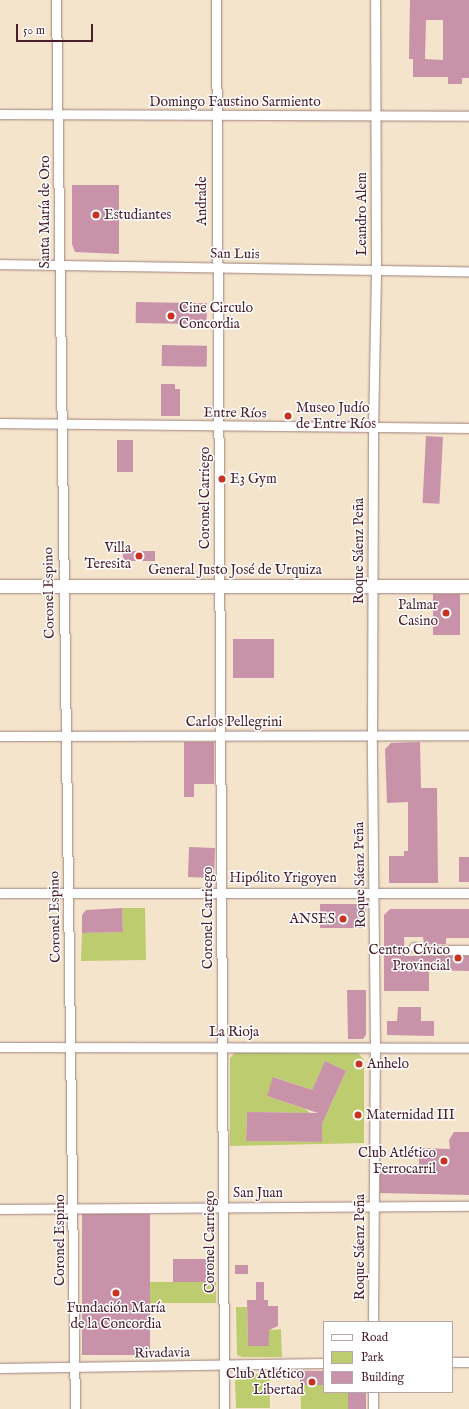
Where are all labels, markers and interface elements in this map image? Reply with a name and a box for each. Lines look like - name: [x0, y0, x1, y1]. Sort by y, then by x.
- scale bar: [18, 16, 95, 42]
- text: 50 m: [23, 23, 45, 38]
- street label: Domingo Faustino Sarmiento: [149, 94, 321, 110]
- street label: Santa María de Oro: [37, 156, 53, 268]
- street label: Leandro Alem: [354, 172, 370, 256]
- street label: Andrade: [194, 176, 210, 226]
- place label: Estudiantes: [104, 207, 172, 223]
- marker: Estudiantes: [91, 210, 101, 220]
- street label: San Luis: [210, 245, 260, 263]
- place label: Cine Circulo Concordia: [179, 300, 253, 332]
- marker: Cine Circulo Concordia: [166, 311, 176, 321]
- place label: Museo Judío de Entre Ríos: [296, 400, 376, 432]
- street label: Entre Ríos: [203, 404, 267, 422]
- marker: Museo Judío de Entre Ríos: [283, 411, 293, 421]
- street label: Coronel Carriego: [197, 447, 213, 549]
- place label: E3 Gym: [230, 471, 277, 487]
- marker: E3 Gym: [217, 474, 227, 484]
- street label: Roque Sáenz Peña: [351, 498, 367, 604]
- place label: Villa Teresita: [85, 540, 131, 572]
- street label: Coronel Espino: [40, 547, 58, 639]
- marker: Villa Teresita: [134, 551, 144, 561]
- street label: General Justo José de Urquiza: [148, 562, 322, 578]
- place label: Palmar Casino: [398, 597, 438, 630]
- marker: Palmar Casino: [441, 608, 451, 618]
- street label: Carlos Pellegrini: [186, 714, 282, 730]
- street label: Roque Sáenz Peña: [351, 822, 369, 928]
- street label: Coronel Carriego: [200, 867, 216, 969]
- street label: Hipólito Yrigoyen: [229, 870, 337, 886]
- street label: Coronel Espino: [46, 871, 64, 963]
- place label: ANSES: [290, 911, 335, 927]
- marker: ANSES: [338, 914, 348, 924]
- place label: Centro Cívico Provincial: [369, 942, 450, 974]
- marker: Centro Cívico Provincial: [453, 953, 463, 963]
- street label: La Rioja: [209, 1024, 259, 1040]
- place label: Anhelo: [367, 1056, 409, 1072]
- marker: Anhelo: [354, 1059, 364, 1069]
- place label: Maternidad III: [366, 1107, 455, 1123]
- marker: Maternidad III: [353, 1110, 363, 1120]
- place label: Club Atlético Ferrocarril: [358, 1145, 436, 1178]
- marker: Club Atlético Ferrocarril: [439, 1156, 449, 1166]
- street label: San Juan: [233, 1185, 283, 1201]
- street label: Coronel Carriego: [202, 1191, 218, 1293]
- street label: Coronel Espino: [52, 1194, 68, 1286]
- street label: Roque Sáenz Peña: [352, 1194, 368, 1300]
- marker: Fundación María de la Concordia: [111, 1288, 121, 1298]
- place label: Fundación María de la Concordia: [67, 1300, 165, 1332]
- legend: [323, 1321, 453, 1393]
- text: Road: [361, 1330, 388, 1345]
- street label: Rivadavia: [134, 1344, 190, 1362]
- text: Park: [361, 1350, 384, 1365]
- place label: Club Atlético Libertad: [226, 1366, 304, 1398]
- text: Building: [361, 1370, 404, 1385]
- marker: Club Atlético Libertad: [307, 1377, 317, 1387]

